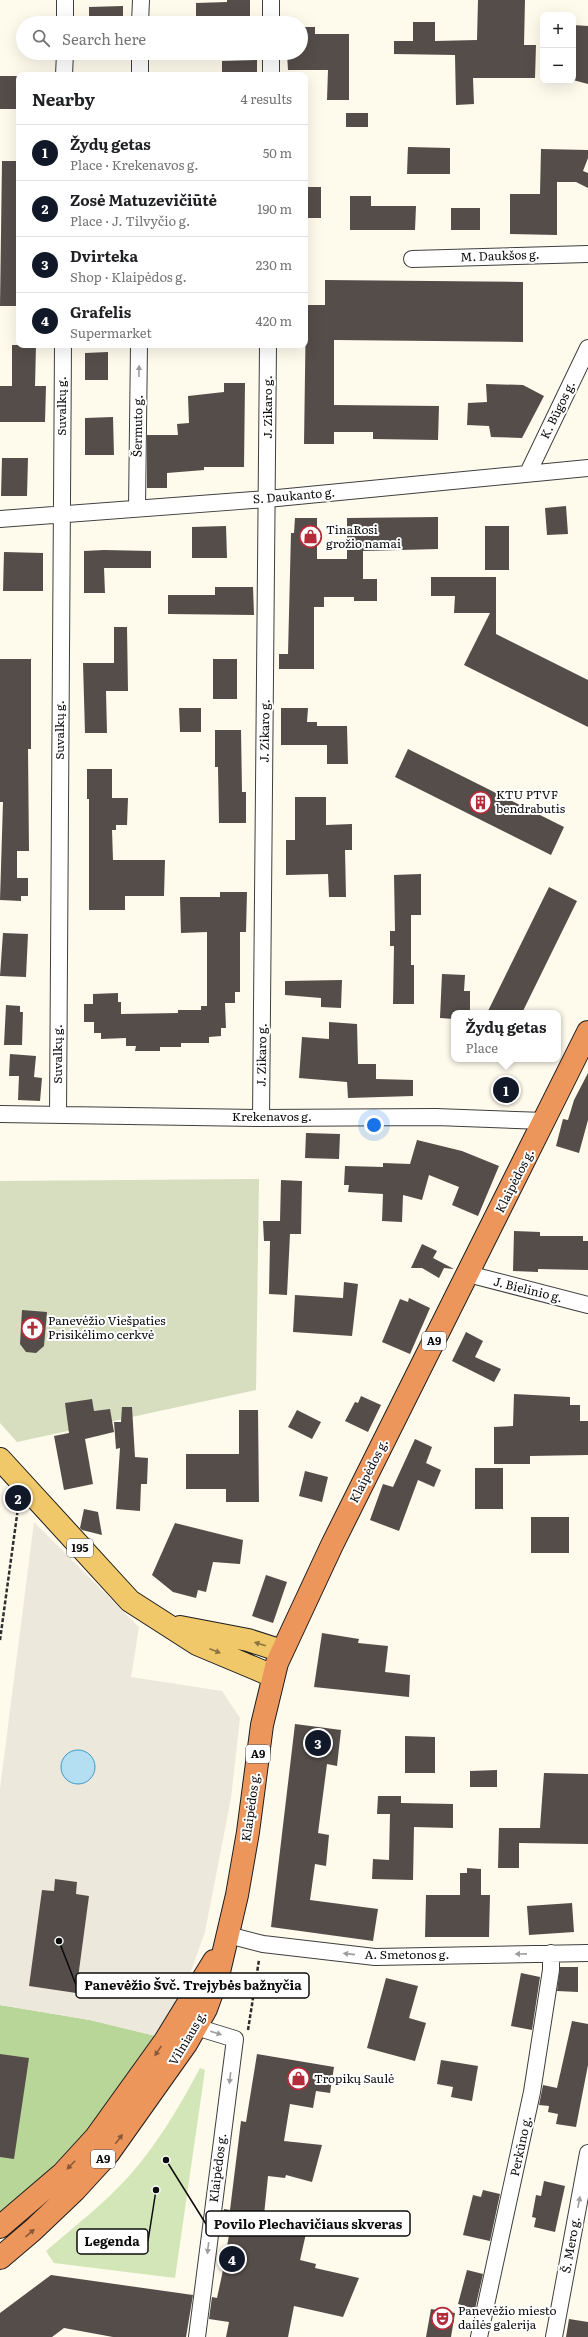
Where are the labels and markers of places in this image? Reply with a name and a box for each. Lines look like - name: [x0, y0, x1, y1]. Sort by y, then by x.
- place label: TinaRosi grožio namai: [326, 520, 401, 552]
- shop icon: TinaRosi grožio namai: [297, 524, 323, 550]
- place label: KTU PTVF bendrabutis: [496, 785, 566, 817]
- building icon: KTU PTVF bendrabutis: [467, 789, 493, 815]
- pin: 1: [493, 1075, 519, 1105]
- place label: Panevėžio Viešpaties Prisikėlimo cerkvė: [48, 1311, 166, 1343]
- church icon: Panevėžio Viešpaties Prisikėlimo cerkvė: [20, 1315, 46, 1341]
- pin: 2: [5, 1483, 31, 1513]
- pin: 3: [305, 1728, 331, 1758]
- callout: Panevėžio Švč. Trejybės bažnyčia: [76, 1973, 309, 1998]
- shop icon: Tropikų Saulė: [285, 2066, 311, 2092]
- place label: Tropikų Saulė: [314, 2069, 394, 2087]
- callout: Povilo Plechavičiaus skveras: [206, 2211, 410, 2236]
- callout: Legenda: [77, 2229, 148, 2254]
- pin: 4: [219, 2244, 245, 2274]
- place label: Panevėžio miesto dailės galerija: [458, 2301, 557, 2333]
- theatre icon: Panevėžio miesto dailės galerija: [429, 2305, 455, 2331]

